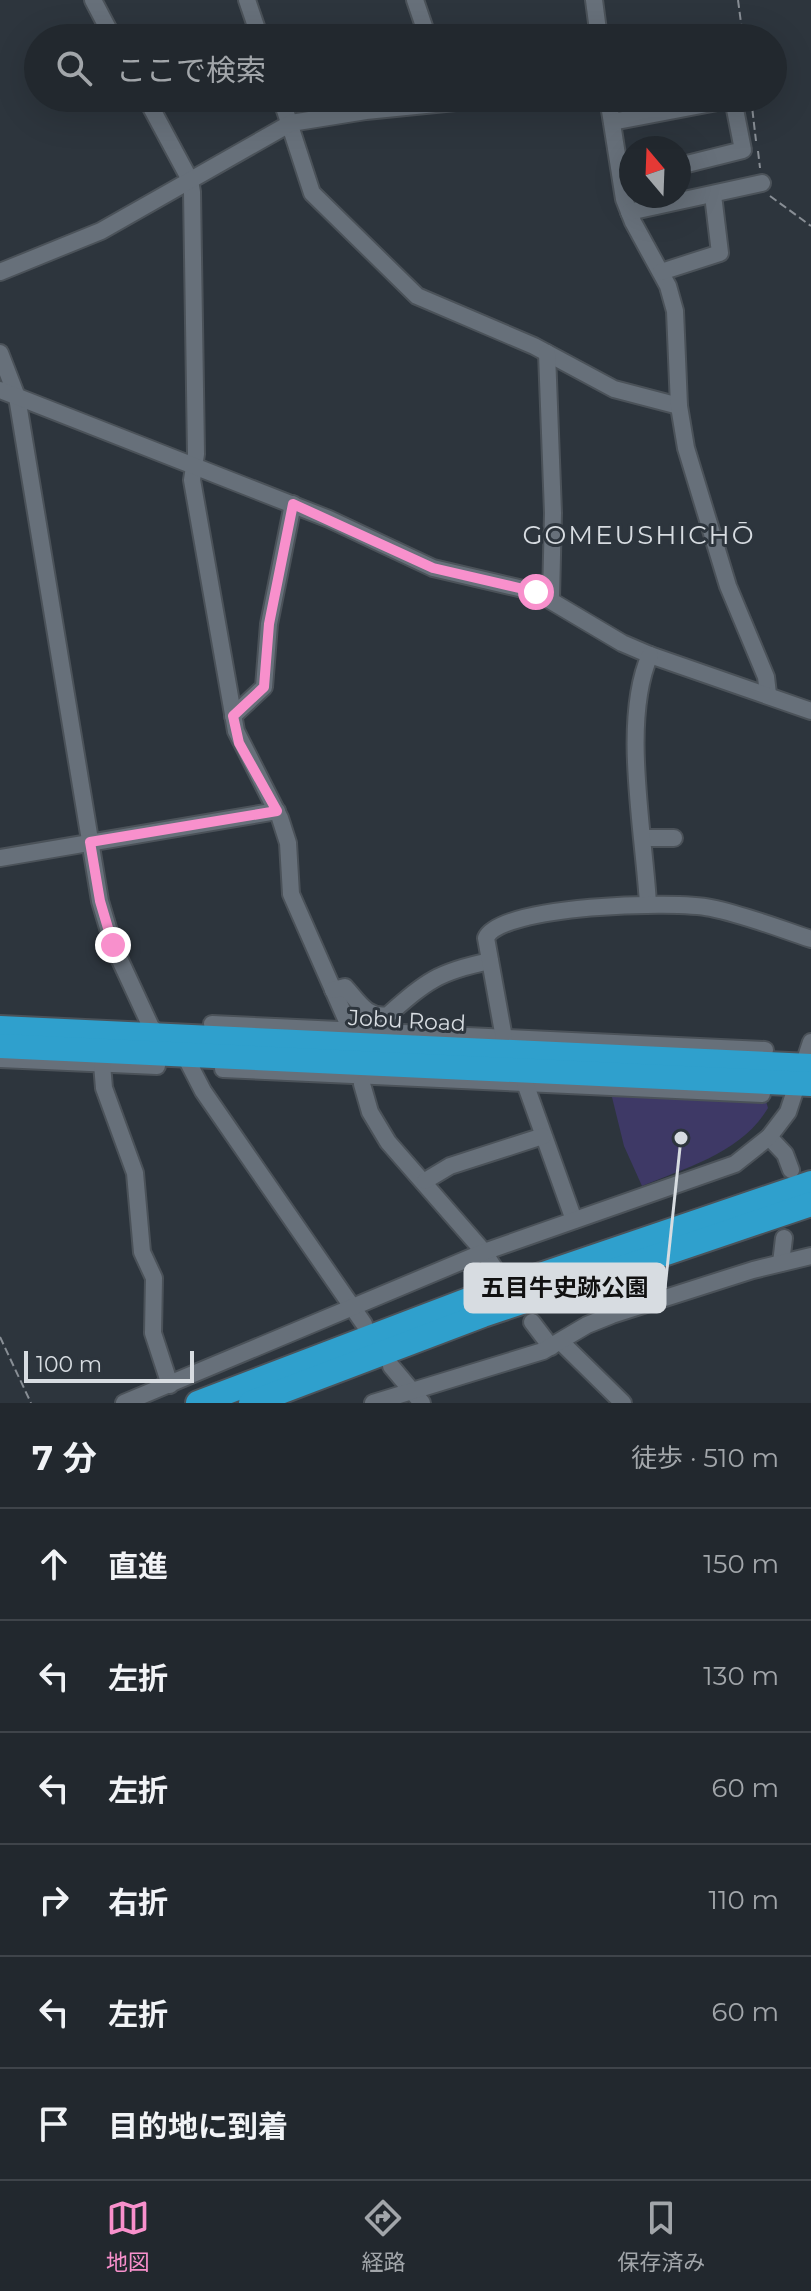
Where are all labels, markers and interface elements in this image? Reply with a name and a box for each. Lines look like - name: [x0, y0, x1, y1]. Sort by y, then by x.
- search box: [24, 24, 787, 112]
- icon: search: [52, 46, 96, 90]
- text: ここで検索: [116, 52, 266, 89]
- north arrow: [619, 136, 691, 208]
- district label: GOMEUSHICHŌ: [522, 519, 756, 551]
- route start: [518, 574, 554, 610]
- route end: [95, 927, 131, 963]
- street label: Jobu Road: [346, 1004, 467, 1037]
- callout: 五目牛史跡公園: [465, 1264, 665, 1312]
- text: 五目牛史跡公園: [481, 1273, 649, 1302]
- scale bar: [24, 1347, 194, 1383]
- text: 100 m: [36, 1351, 102, 1378]
- text: 7 分: [32, 1437, 97, 1479]
- text: 徒歩 · 510 m: [631, 1442, 779, 1474]
- icon: ahead: [32, 1542, 76, 1586]
- text: 直進: [108, 1548, 168, 1585]
- text: 150 m: [703, 1548, 779, 1580]
- icon: left: [32, 1654, 76, 1698]
- text: 左折: [108, 1660, 168, 1697]
- text: 130 m: [703, 1660, 779, 1692]
- icon: left: [32, 1766, 76, 1810]
- text: 左折: [108, 1772, 168, 1809]
- text: 60 m: [712, 1772, 779, 1804]
- icon: right: [32, 1878, 76, 1922]
- text: 右折: [108, 1884, 168, 1921]
- text: 110 m: [709, 1884, 779, 1916]
- icon: left: [32, 1990, 76, 2034]
- text: 左折: [108, 1996, 168, 2033]
- text: 60 m: [712, 1996, 779, 2028]
- icon: arrive: [32, 2102, 76, 2146]
- text: 目的地に到着: [108, 2108, 288, 2145]
- tab: 地図: [106, 2196, 150, 2276]
- tab: 経路: [361, 2196, 405, 2276]
- tab: 保存済み: [617, 2196, 705, 2276]

